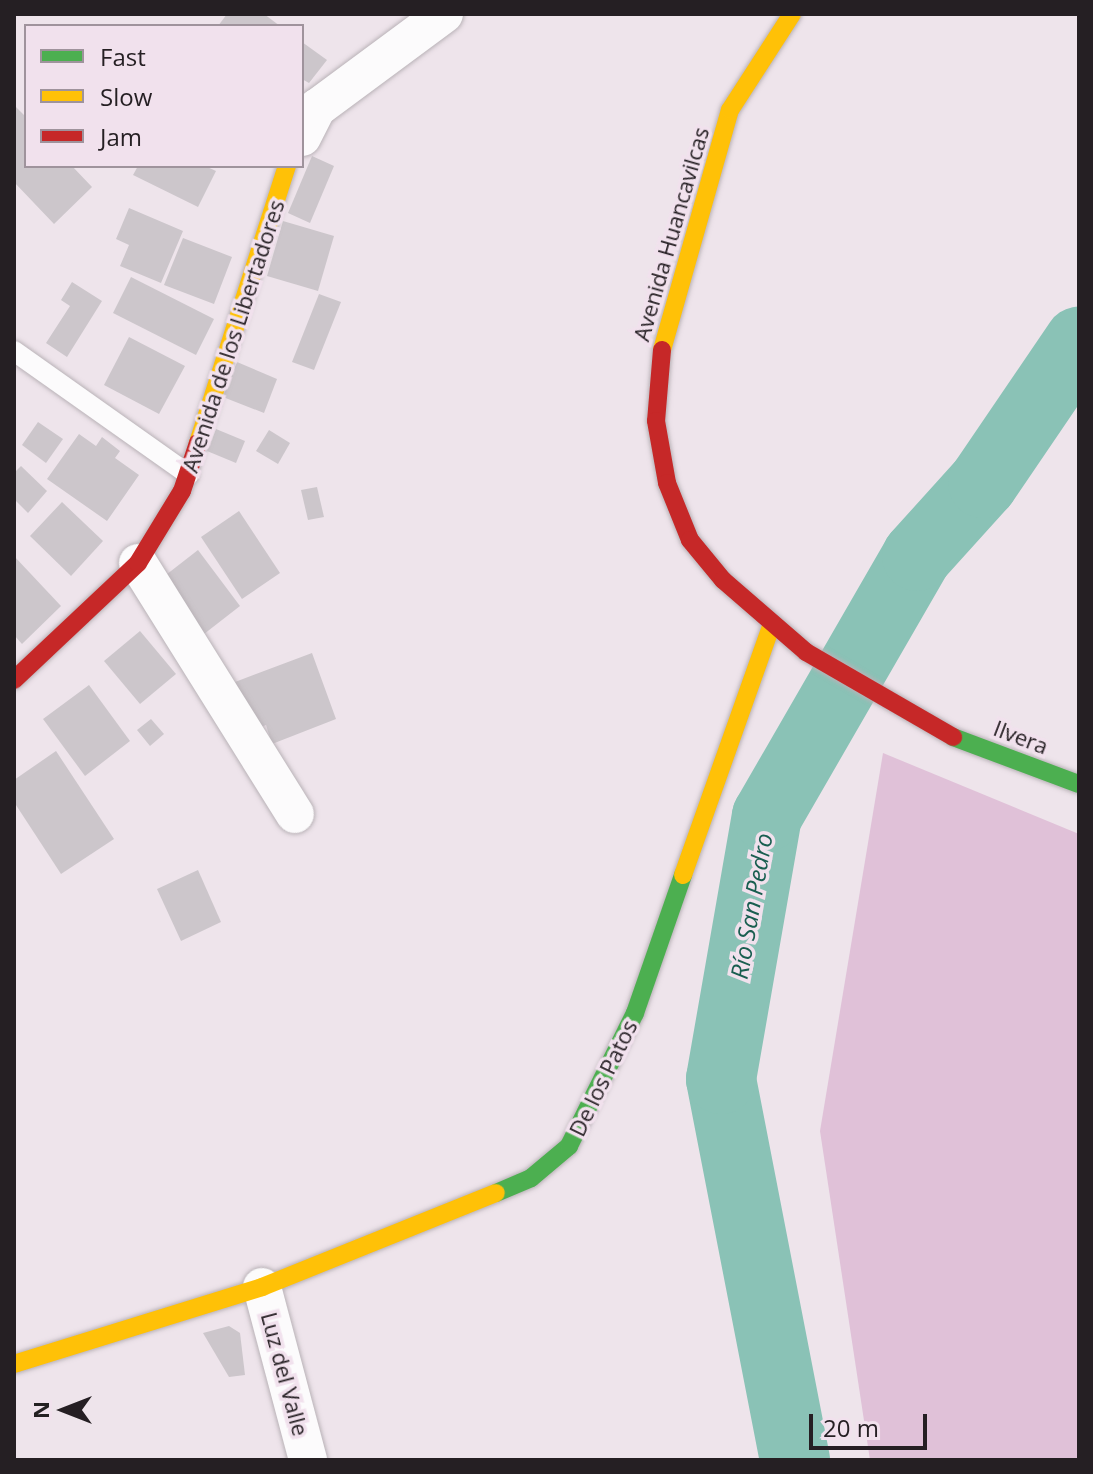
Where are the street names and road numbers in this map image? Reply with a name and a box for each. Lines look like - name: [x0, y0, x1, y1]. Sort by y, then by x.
- street label: Avenida Huancavilcas: [628, 124, 714, 344]
- street label: Avenida de los Libertadores: [176, 197, 290, 475]
- street label: Ilvera: [990, 715, 1052, 759]
- street label: De los Patos: [564, 1016, 642, 1140]
- street label: Luz del Valle: [256, 1309, 314, 1439]

